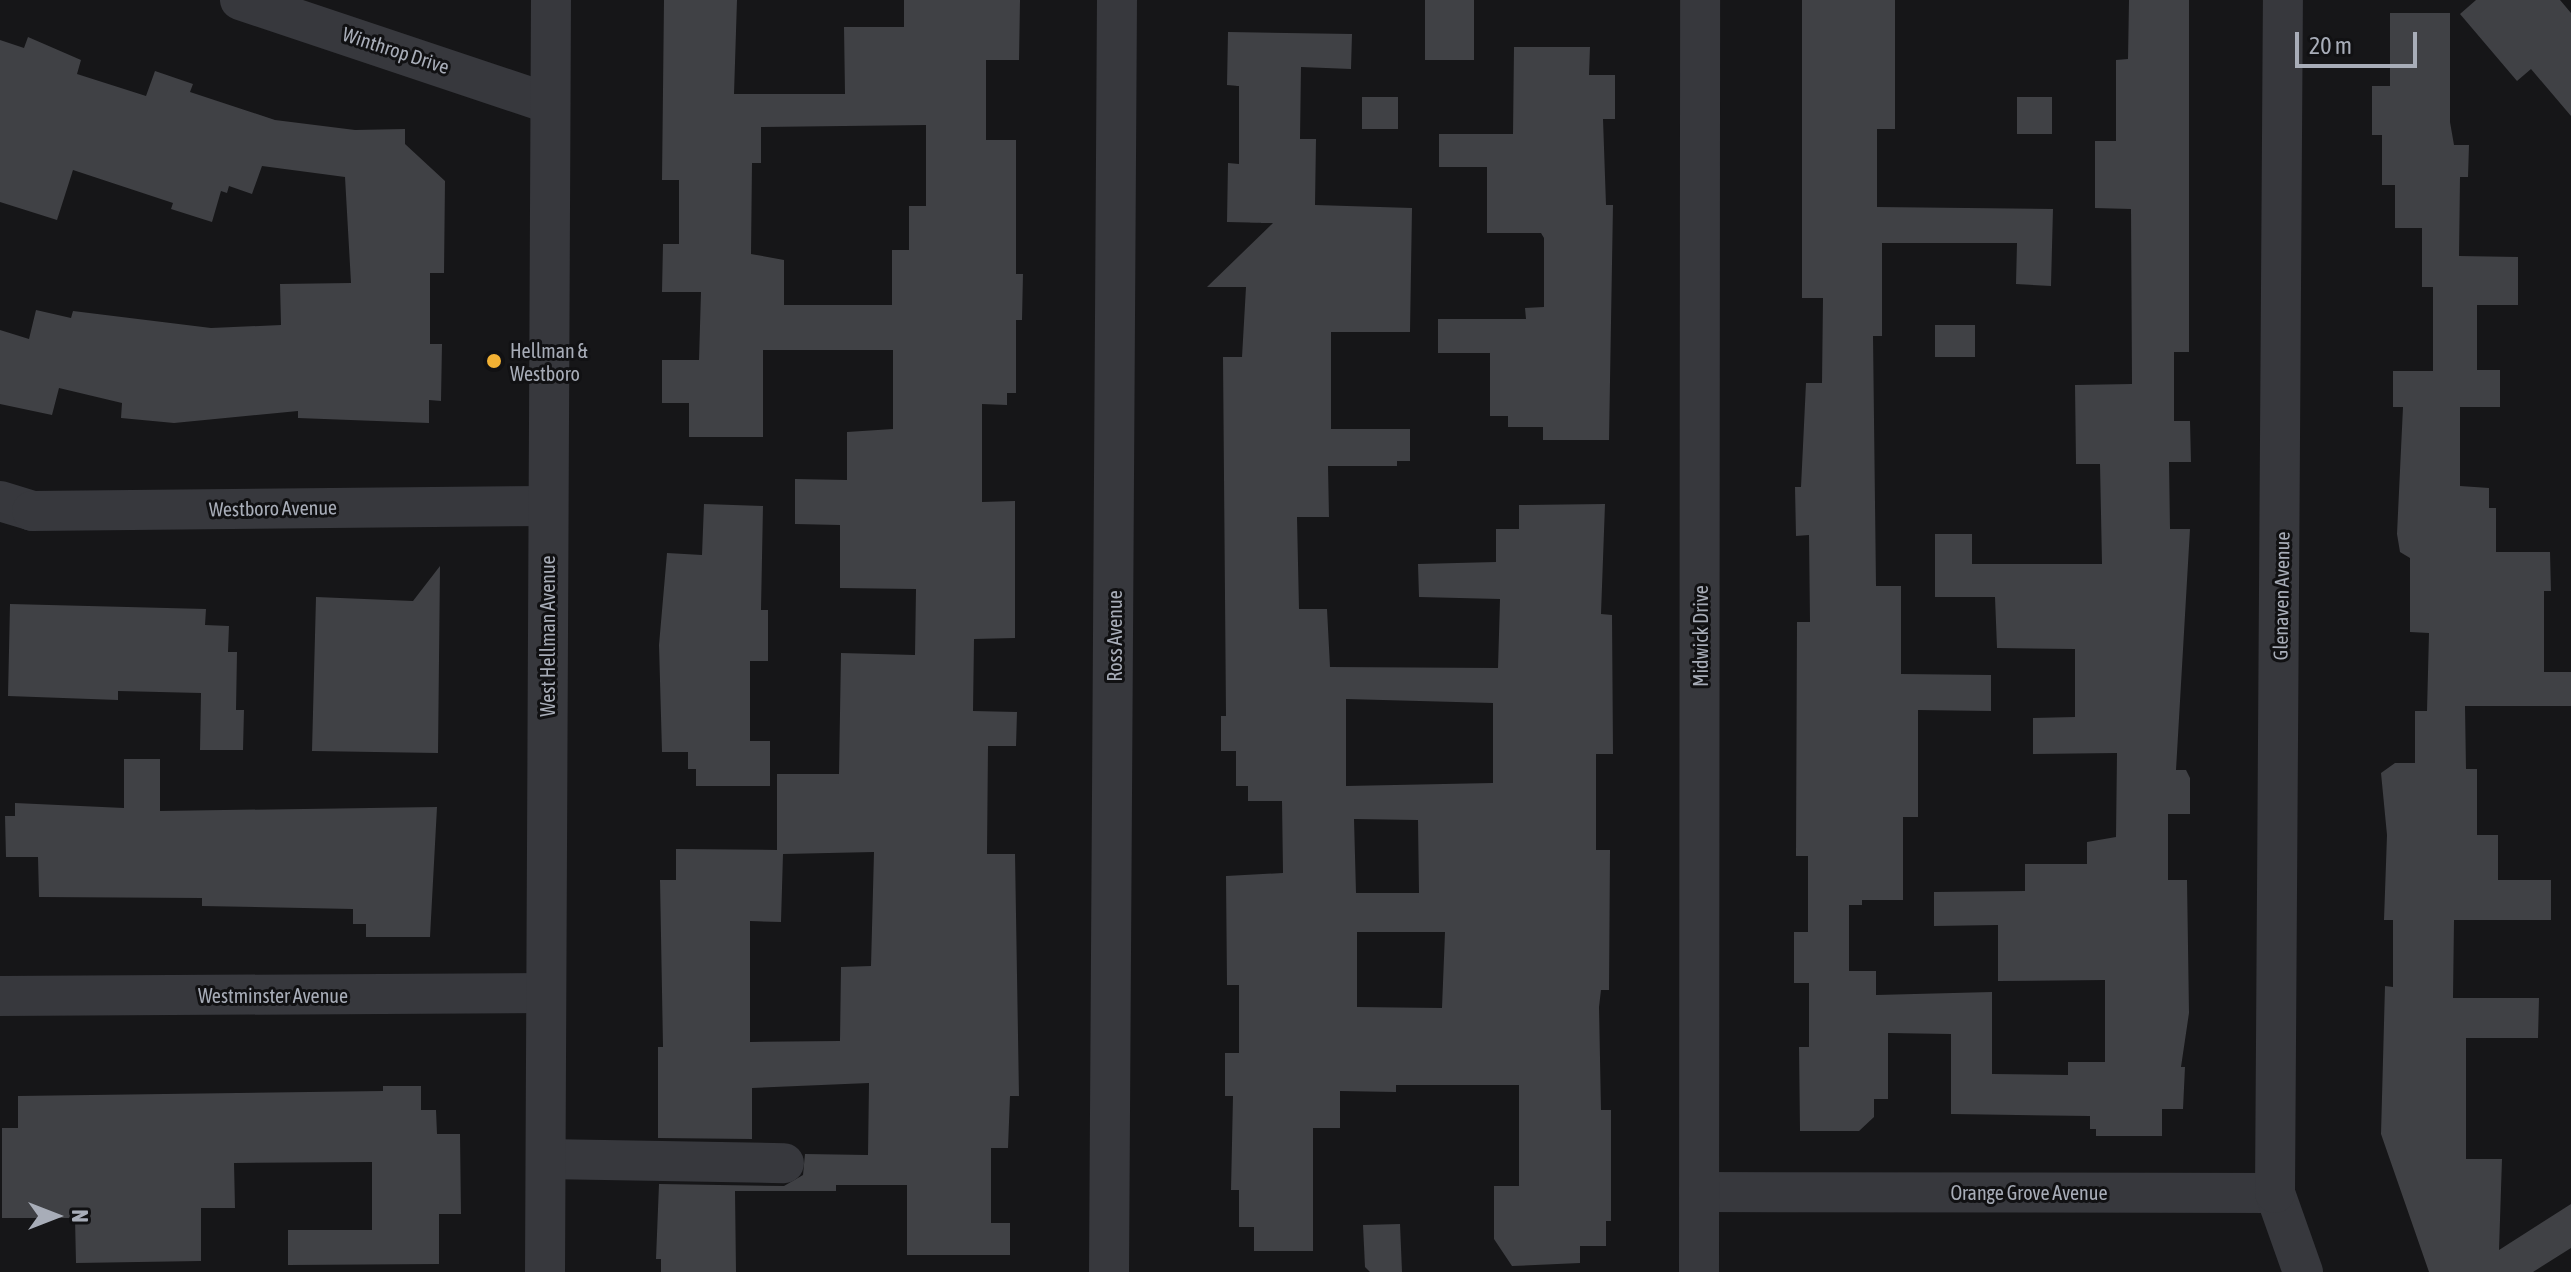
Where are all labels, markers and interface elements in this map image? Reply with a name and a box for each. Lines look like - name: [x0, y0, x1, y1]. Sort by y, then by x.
- scale bar: [2299, 16, 2421, 66]
- street label: Winthrop Drive: [340, 21, 452, 79]
- text: 20 m: [2309, 32, 2352, 59]
- place label: Hellman & Westboro: [510, 338, 588, 385]
- marker: Hellman & Westboro: [485, 352, 503, 370]
- street label: Westboro Avenue: [209, 495, 337, 521]
- street label: Glenaven Avenue: [2268, 531, 2294, 661]
- street label: West Hellman Avenue: [535, 555, 559, 717]
- street label: Midwick Drive: [1688, 585, 1712, 687]
- street label: Ross Avenue: [1102, 590, 1126, 682]
- street label: Westminster Avenue: [198, 983, 348, 1007]
- north arrow: [16, 1176, 96, 1256]
- street label: Orange Grove Avenue: [1950, 1180, 2108, 1204]
- text: N: [67, 1210, 93, 1222]

